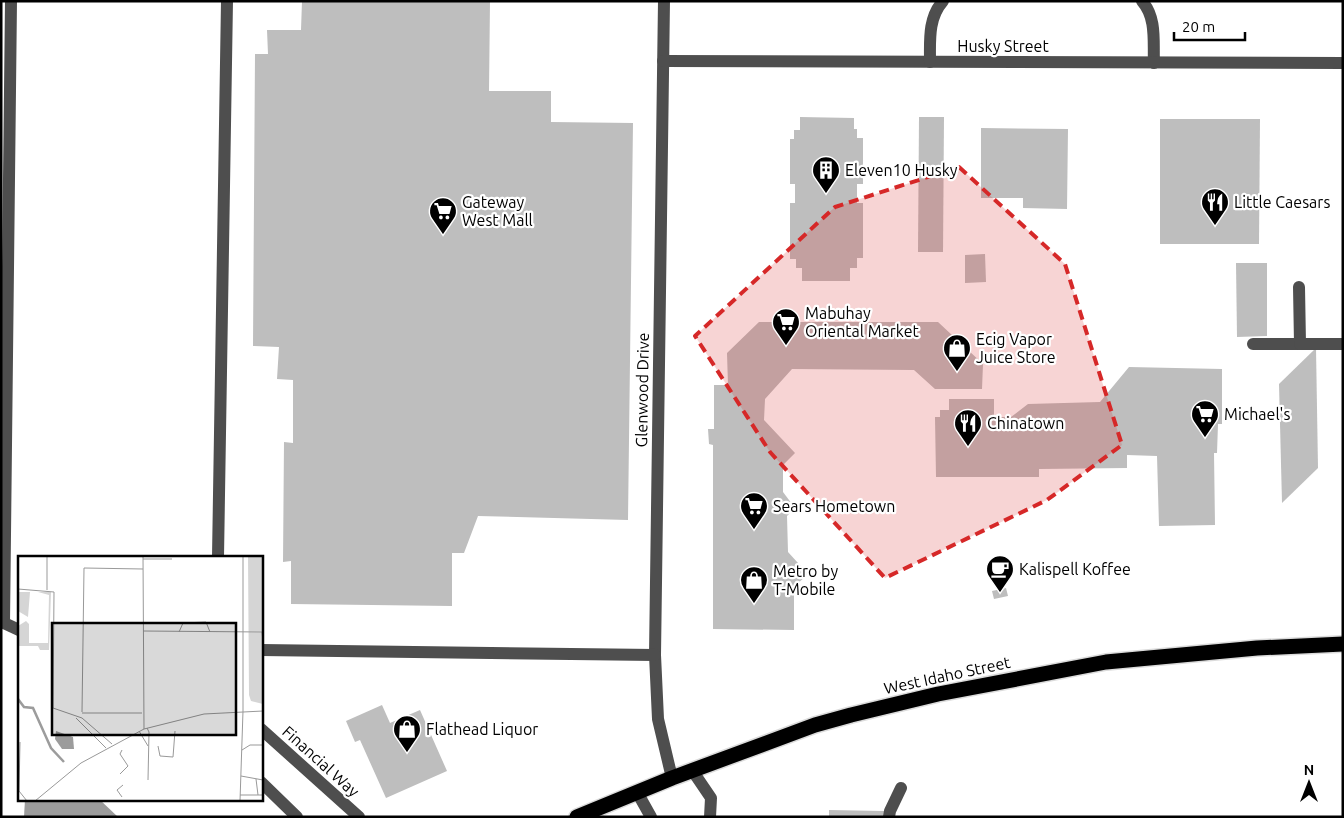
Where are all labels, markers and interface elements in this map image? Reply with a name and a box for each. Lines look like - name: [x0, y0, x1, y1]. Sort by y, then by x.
- scale bar: [1174, 10, 1245, 42]
- text: 20 m: [1182, 18, 1215, 35]
- street label: Husky Street: [957, 37, 1049, 55]
- building icon: Eleven10 Husky: [811, 155, 841, 194]
- place label: Eleven10 Husky: [845, 161, 958, 179]
- restaurant icon: Little Caesars: [1200, 187, 1230, 226]
- place label: Gateway West Mall: [462, 193, 533, 229]
- place label: Little Caesars: [1234, 193, 1330, 211]
- supermarket icon: Gateway West Mall: [428, 196, 458, 235]
- place label: Mabuhay Oriental Market: [805, 304, 920, 340]
- supermarket icon: Mabuhay Oriental Market: [771, 307, 801, 346]
- place label: Ecig Vapor Juice Store: [976, 330, 1056, 366]
- street label: Glenwood Drive: [632, 332, 652, 448]
- shop icon: Ecig Vapor Juice Store: [942, 333, 972, 372]
- supermarket icon: Michael's: [1190, 399, 1220, 438]
- place label: Michael's: [1224, 405, 1290, 423]
- restaurant icon: Chinatown: [953, 408, 983, 447]
- place label: Chinatown: [987, 414, 1064, 432]
- supermarket icon: Sears Hometown: [739, 491, 769, 530]
- place label: Sears Hometown: [773, 497, 895, 515]
- cafe icon: Kalispell Koffee: [985, 554, 1015, 593]
- inset map: [18, 556, 262, 800]
- place label: Kalispell Koffee: [1019, 560, 1131, 578]
- place label: Metro by T-Mobile: [773, 562, 838, 598]
- shop icon: Metro by T-Mobile: [739, 565, 769, 604]
- street label: West Idaho Street: [882, 653, 1013, 697]
- shop icon: Flathead Liquor: [392, 714, 422, 753]
- place label: Flathead Liquor: [426, 720, 538, 738]
- street label: Financial Way: [279, 722, 363, 800]
- north arrow: [1284, 758, 1334, 808]
- text: N: [1304, 762, 1314, 778]

